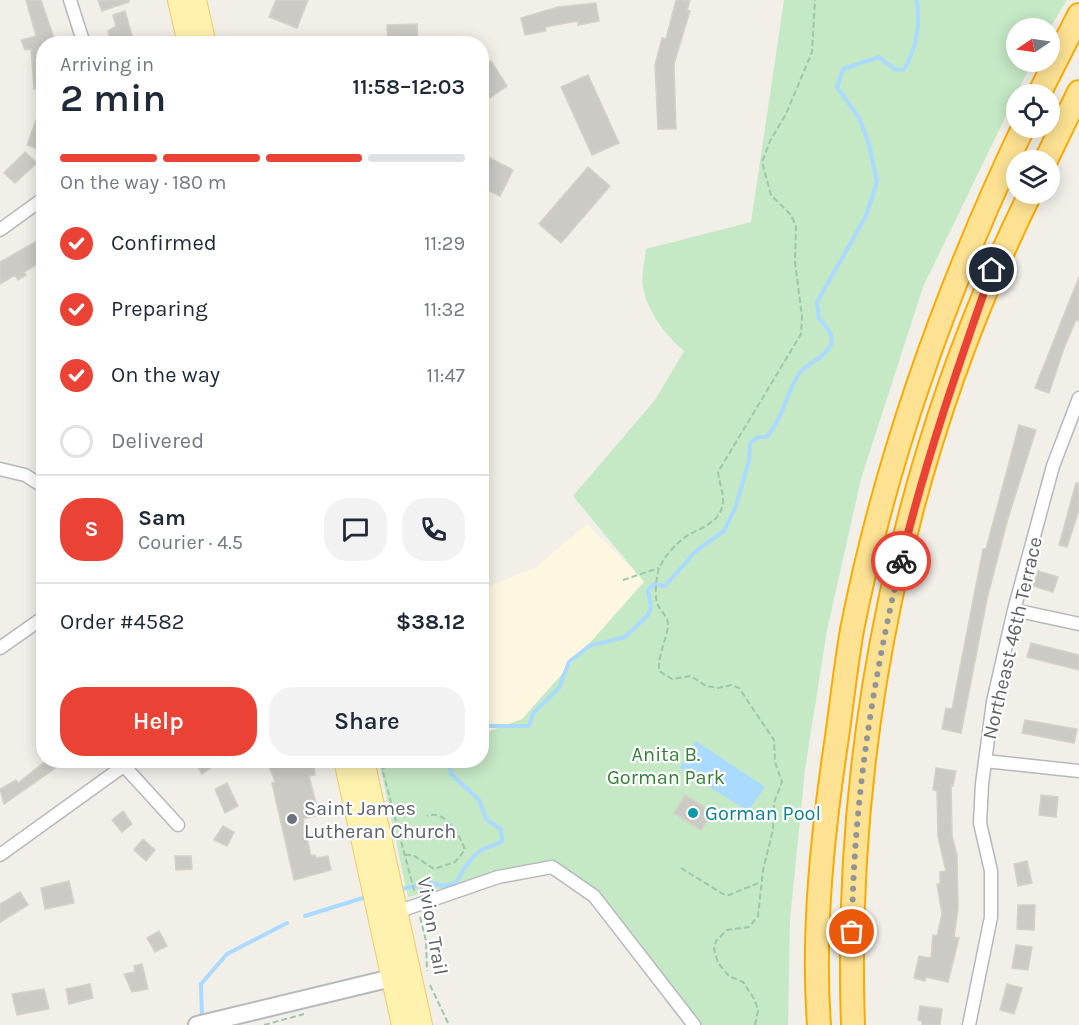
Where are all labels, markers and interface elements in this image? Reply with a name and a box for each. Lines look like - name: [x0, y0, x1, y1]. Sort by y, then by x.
- north arrow: [1006, 18, 1060, 72]
- map controls: [1006, 18, 1060, 204]
- text: Arriving in: [60, 53, 154, 76]
- text: 11:58–12:03: [352, 74, 465, 100]
- text: 2 min: [60, 75, 166, 121]
- button: locate: [1006, 84, 1060, 138]
- button: layers: [1006, 150, 1060, 204]
- text: On the way · 180 m: [60, 171, 226, 194]
- icon: check: [60, 227, 93, 260]
- text: Confirmed: [111, 230, 217, 256]
- text: 11:29: [424, 232, 465, 255]
- pin: [966, 244, 1017, 295]
- icon: home: [975, 253, 1008, 286]
- icon: check: [60, 293, 93, 326]
- text: Preparing: [111, 296, 208, 322]
- text: 11:32: [424, 298, 465, 321]
- icon: check: [60, 359, 93, 392]
- text: On the way: [111, 362, 220, 388]
- text: 11:47: [427, 364, 465, 387]
- text: Delivered: [111, 428, 204, 454]
- button: chat: [324, 498, 387, 561]
- button: phone: [402, 498, 465, 561]
- text: Sam: [138, 505, 186, 531]
- text: S: [84, 516, 99, 542]
- text: Courier · 4.5: [138, 531, 243, 554]
- courier: [871, 531, 931, 591]
- street label: Northeast 46th Terrace: [978, 535, 1047, 742]
- icon: bike: [885, 545, 918, 578]
- text: Order #4582: [60, 609, 184, 635]
- text: $38.12: [396, 609, 465, 635]
- button: Help: [60, 687, 257, 756]
- button: Share: [269, 687, 465, 756]
- park label: Anita B. Gorman Park: [607, 743, 725, 789]
- place label: Saint James Lutheran Church: [304, 797, 456, 843]
- place label: Gorman Pool: [705, 802, 821, 825]
- marker: Gorman Pool: [686, 806, 700, 820]
- marker: Saint James Lutheran Church: [285, 812, 299, 826]
- street label: Vivion Trail: [413, 875, 452, 977]
- pin: [826, 906, 877, 957]
- icon: bag: [835, 915, 868, 948]

